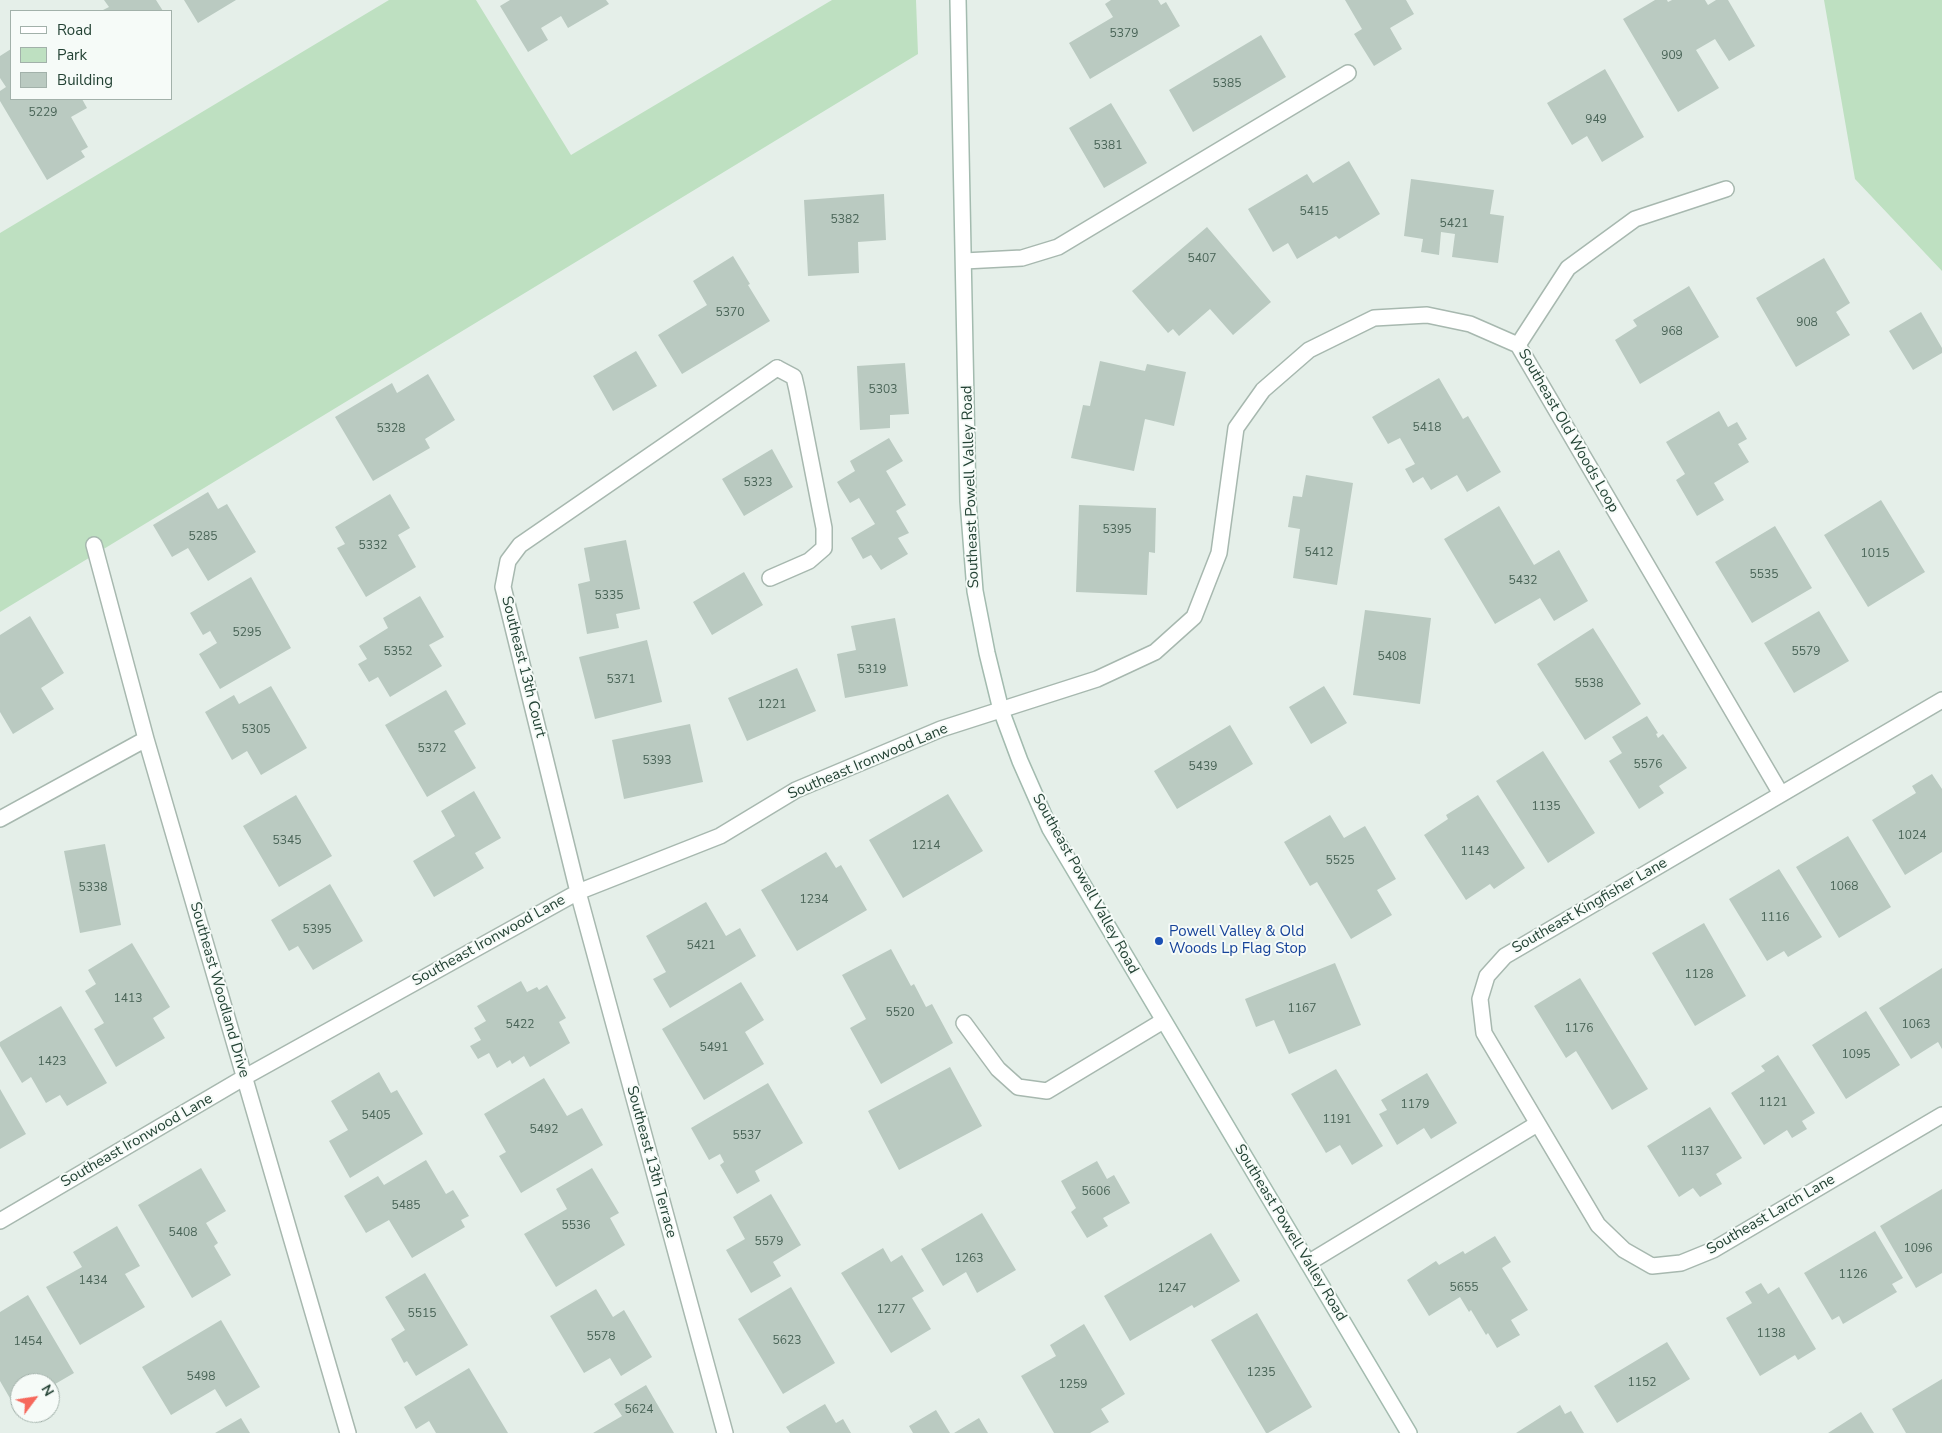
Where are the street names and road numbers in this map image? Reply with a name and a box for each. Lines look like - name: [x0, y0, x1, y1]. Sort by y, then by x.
- street label: Southeast Old Woods Loop: [1514, 346, 1622, 516]
- street label: Southeast Powell Valley Road: [958, 385, 984, 589]
- street label: Southeast 13th Court: [497, 595, 549, 739]
- street label: Southeast Ironwood Lane: [785, 720, 951, 804]
- street label: Southeast Powell Valley Road: [1028, 791, 1142, 977]
- street label: Southeast Kingfisher Lane: [1509, 854, 1671, 958]
- street label: Southeast Ironwood Lane: [409, 891, 569, 991]
- street label: Southeast Woodland Drive: [185, 900, 253, 1080]
- street label: Southeast 13th Terrace: [622, 1084, 680, 1240]
- street label: Southeast Ironwood Lane: [58, 1090, 216, 1192]
- street label: Southeast Powell Valley Road: [1230, 1141, 1350, 1325]
- street label: Southeast Larch Lane: [1704, 1171, 1838, 1259]

